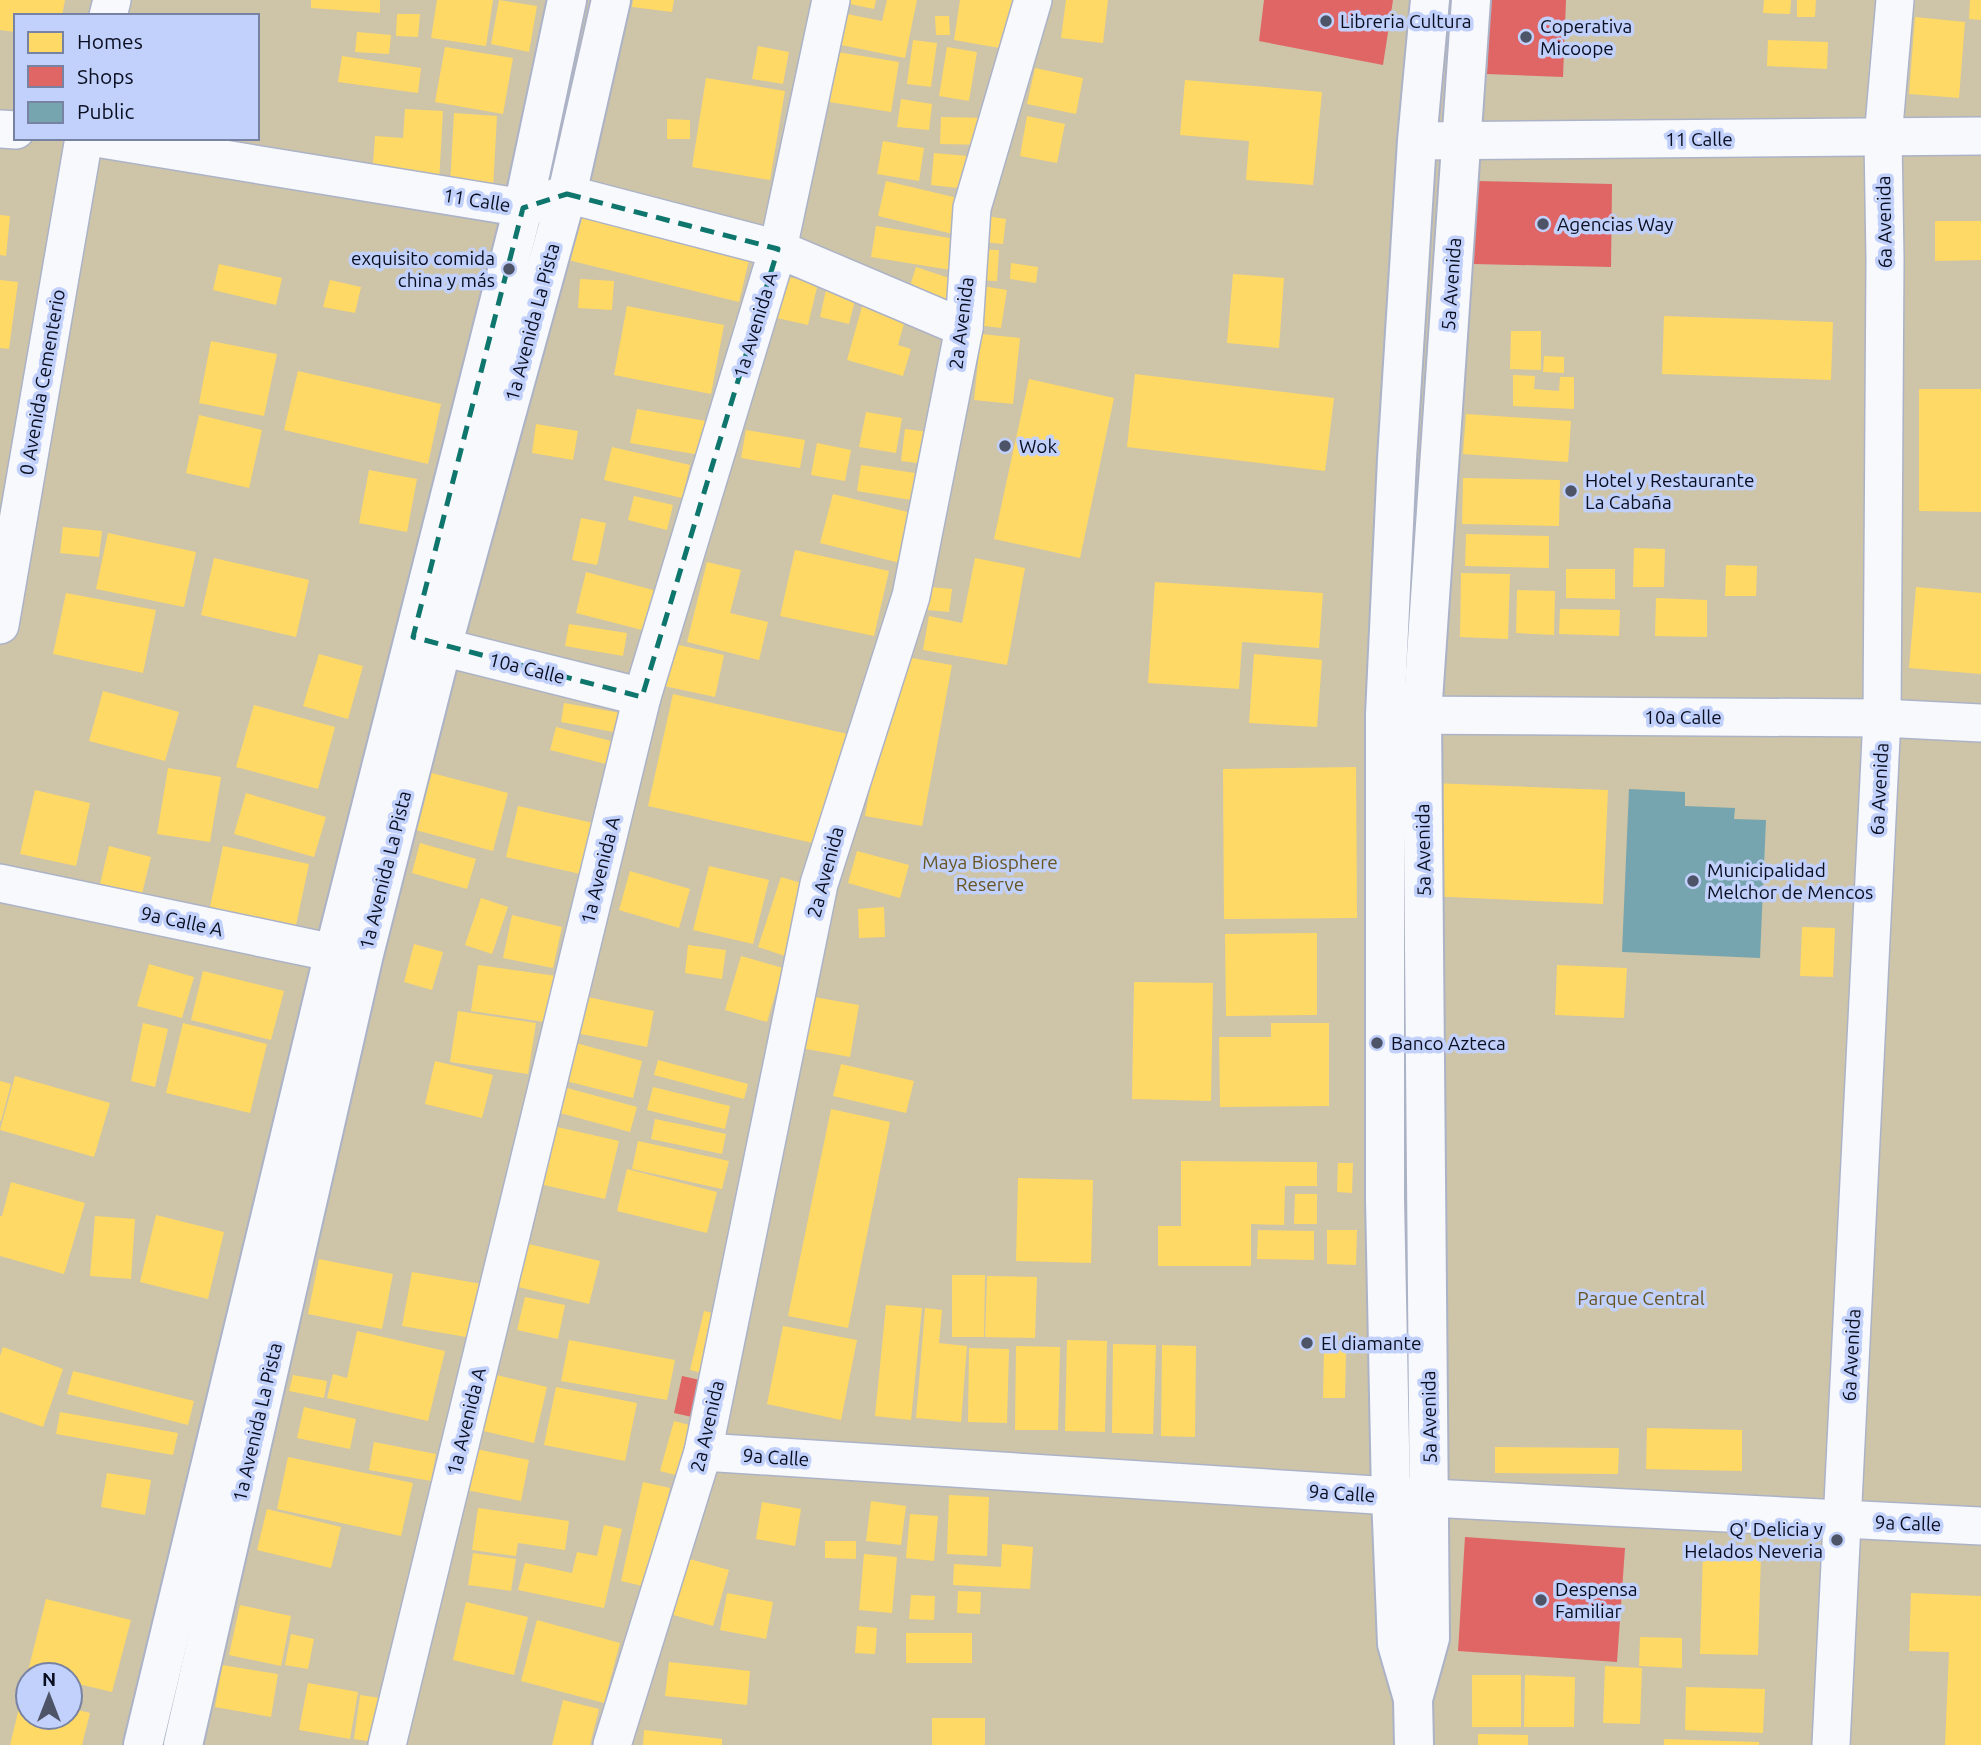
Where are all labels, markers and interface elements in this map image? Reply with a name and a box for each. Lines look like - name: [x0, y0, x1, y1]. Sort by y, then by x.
- place label: Libreria Cultura: [1340, 10, 1472, 32]
- marker: Libreria Cultura: [1318, 13, 1334, 29]
- legend: [14, 14, 259, 140]
- place label: Coperativa Micoope: [1540, 15, 1632, 59]
- text: Homes: [77, 29, 143, 53]
- marker: Coperativa Micoope: [1518, 29, 1534, 45]
- text: Shops: [77, 64, 134, 88]
- text: Public: [77, 99, 134, 123]
- street label: 11 Calle: [1665, 128, 1733, 150]
- street label: 6a Avenida: [1872, 175, 1896, 269]
- street label: 11 Calle: [442, 184, 512, 216]
- place label: Agencias Way: [1557, 213, 1674, 235]
- marker: Agencias Way: [1535, 216, 1551, 232]
- street label: 5a Avenida: [1437, 237, 1465, 331]
- street label: 1a Avenida La Pista: [500, 241, 564, 403]
- place label: exquisito comida china y más: [351, 247, 495, 291]
- marker: exquisito comida china y más: [501, 261, 517, 277]
- street label: 1a Avenida A: [728, 269, 782, 381]
- street label: 2a Avenida: [944, 275, 978, 371]
- street label: 0 Avenida Cementerio: [15, 287, 69, 477]
- place label: Wok: [1019, 435, 1057, 457]
- marker: Wok: [997, 438, 1013, 454]
- place label: Hotel y Restaurante La Cabaña: [1585, 469, 1754, 513]
- marker: Hotel y Restaurante La Cabaña: [1563, 483, 1579, 499]
- street label: 10a Calle: [487, 648, 567, 688]
- street label: 10a Calle: [1644, 706, 1722, 728]
- street label: 6a Avenida: [1866, 742, 1892, 836]
- street label: 1a Avenida La Pista: [355, 788, 415, 952]
- street label: 5a Avenida: [1411, 803, 1435, 897]
- street label: 1a Avenida A: [576, 813, 624, 926]
- street label: 2a Avenida: [802, 824, 848, 920]
- park label: Maya Biosphere Reserve: [922, 851, 1058, 895]
- place label: Municipalidad Melchor de Mencos: [1707, 859, 1873, 903]
- marker: Municipalidad Melchor de Mencos: [1685, 873, 1701, 889]
- street label: 9a Calle A: [139, 902, 226, 941]
- place label: Banco Azteca: [1391, 1032, 1506, 1054]
- marker: Banco Azteca: [1369, 1035, 1385, 1051]
- park label: Parque Central: [1577, 1287, 1705, 1309]
- street label: 6a Avenida: [1838, 1308, 1864, 1402]
- place label: El diamante: [1321, 1332, 1421, 1354]
- marker: El diamante: [1299, 1335, 1315, 1351]
- street label: 1a Avenida La Pista: [228, 1340, 286, 1504]
- street label: 1a Avenida A: [442, 1364, 490, 1477]
- street label: 5a Avenida: [1417, 1370, 1441, 1464]
- street label: 2a Avenida: [686, 1378, 728, 1474]
- street label: 9a Calle: [742, 1444, 810, 1470]
- street label: 9a Calle: [1308, 1480, 1376, 1506]
- street label: 9a Calle: [1874, 1511, 1942, 1535]
- place label: Q' Delicia y Helados Neveria: [1684, 1518, 1823, 1562]
- marker: Q' Delicia y Helados Neveria: [1829, 1532, 1845, 1548]
- place label: Despensa Familiar: [1555, 1578, 1638, 1622]
- marker: Despensa Familiar: [1533, 1592, 1549, 1608]
- north arrow: [14, 1661, 84, 1731]
- text: N: [42, 1668, 56, 1690]

